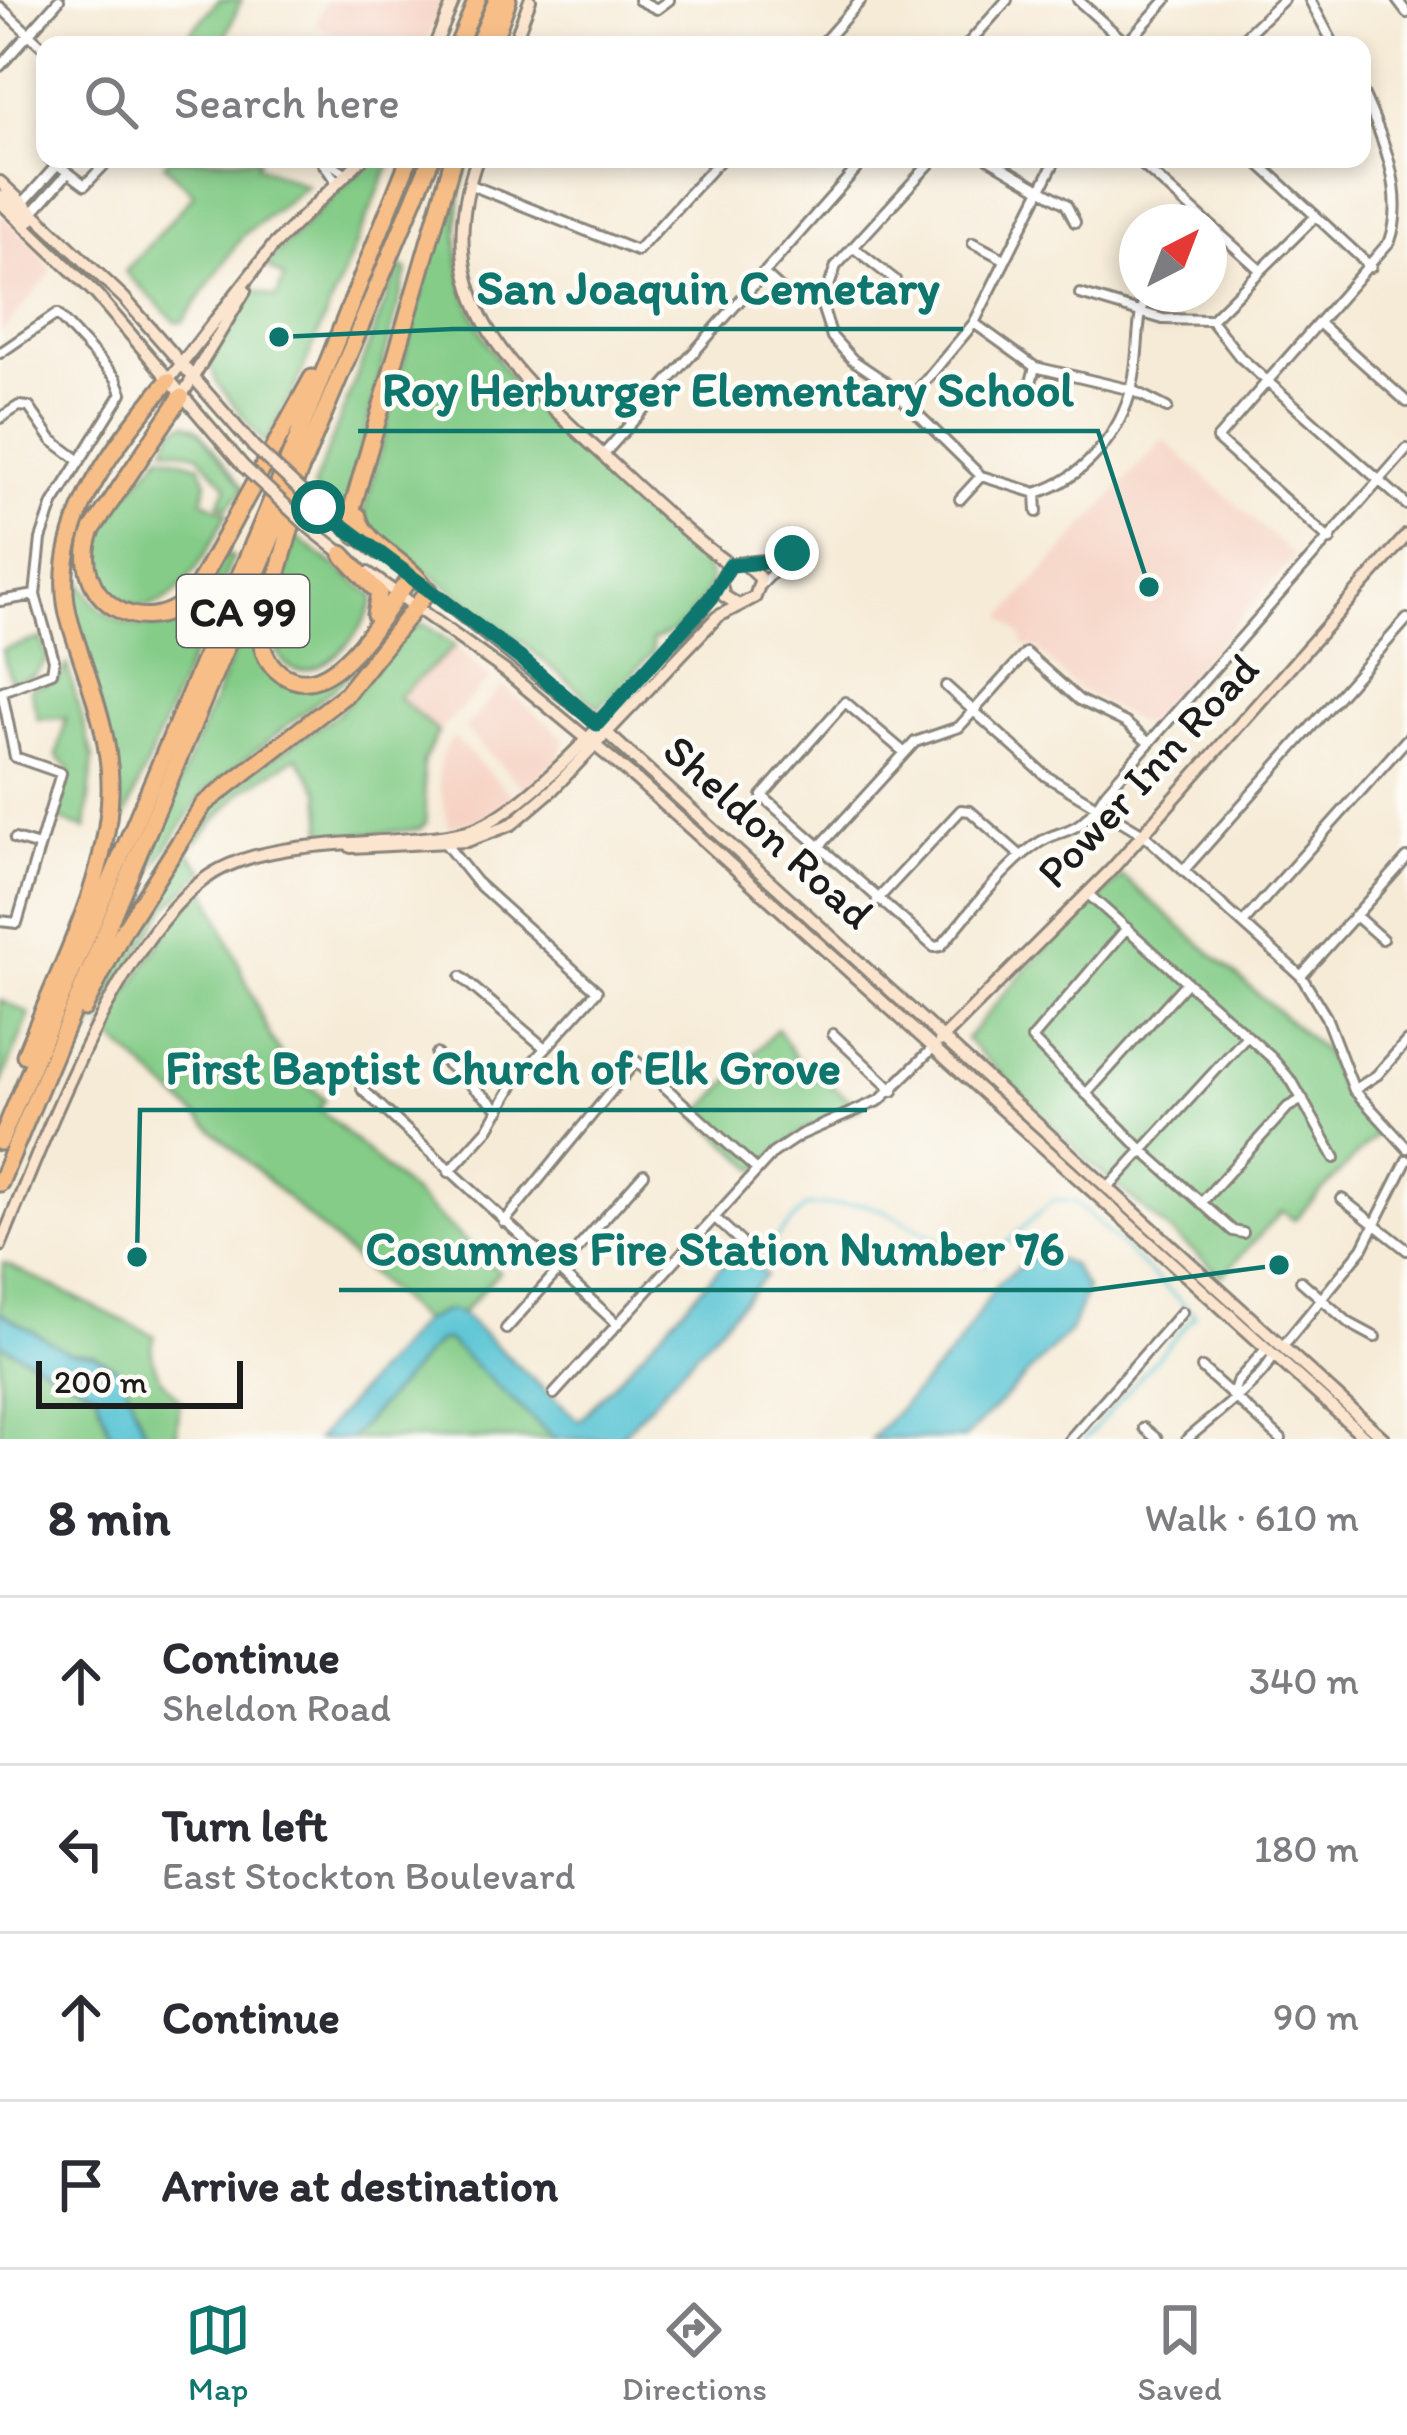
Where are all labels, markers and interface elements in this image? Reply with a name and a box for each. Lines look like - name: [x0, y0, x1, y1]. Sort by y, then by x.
- search box: [36, 36, 1371, 168]
- icon: search: [78, 69, 144, 135]
- text: Search here: [174, 75, 400, 129]
- north arrow: [1119, 204, 1227, 312]
- callout: San Joaquin Cemetary: [453, 245, 963, 329]
- text: San Joaquin Cemetary: [476, 258, 940, 316]
- callout: Roy Herburger Elementary School: [358, 347, 1098, 431]
- text: Roy Herburger Elementary School: [382, 360, 1074, 418]
- route start: [291, 480, 345, 534]
- route end: [765, 526, 819, 580]
- road number: CA 99: [177, 575, 309, 647]
- street label: Power Inn Road: [1025, 642, 1269, 898]
- street label: Sheldon Road: [653, 723, 885, 939]
- callout: First Baptist Church of Elk Grove: [140, 1026, 867, 1110]
- text: First Baptist Church of Elk Grove: [165, 1038, 841, 1096]
- callout: Cosumnes Fire Station Number 76: [339, 1206, 1090, 1290]
- text: Cosumnes Fire Station Number 76: [365, 1219, 1065, 1277]
- scale bar: [36, 1355, 243, 1408]
- text: 200 m: [54, 1362, 147, 1401]
- text: 8 min: [48, 1487, 171, 1548]
- text: Walk · 610 m: [1145, 1494, 1359, 1541]
- text: Continue: [162, 1630, 340, 1684]
- icon: ahead: [48, 1648, 114, 1714]
- text: 340 m: [1249, 1657, 1359, 1704]
- text: Sheldon Road: [162, 1684, 391, 1731]
- text: Turn left: [162, 1798, 328, 1852]
- icon: left: [48, 1816, 114, 1882]
- text: 180 m: [1254, 1825, 1359, 1872]
- text: East Stockton Boulevard: [162, 1852, 575, 1899]
- icon: ahead: [48, 1984, 114, 2050]
- text: Continue: [162, 1990, 340, 2044]
- text: 90 m: [1273, 1993, 1359, 2040]
- icon: arrive: [48, 2152, 114, 2218]
- text: Arrive at destination: [162, 2158, 558, 2212]
- tab: Map: [185, 2297, 251, 2408]
- tab: Directions: [622, 2297, 767, 2408]
- tab: Saved: [1138, 2297, 1222, 2408]

